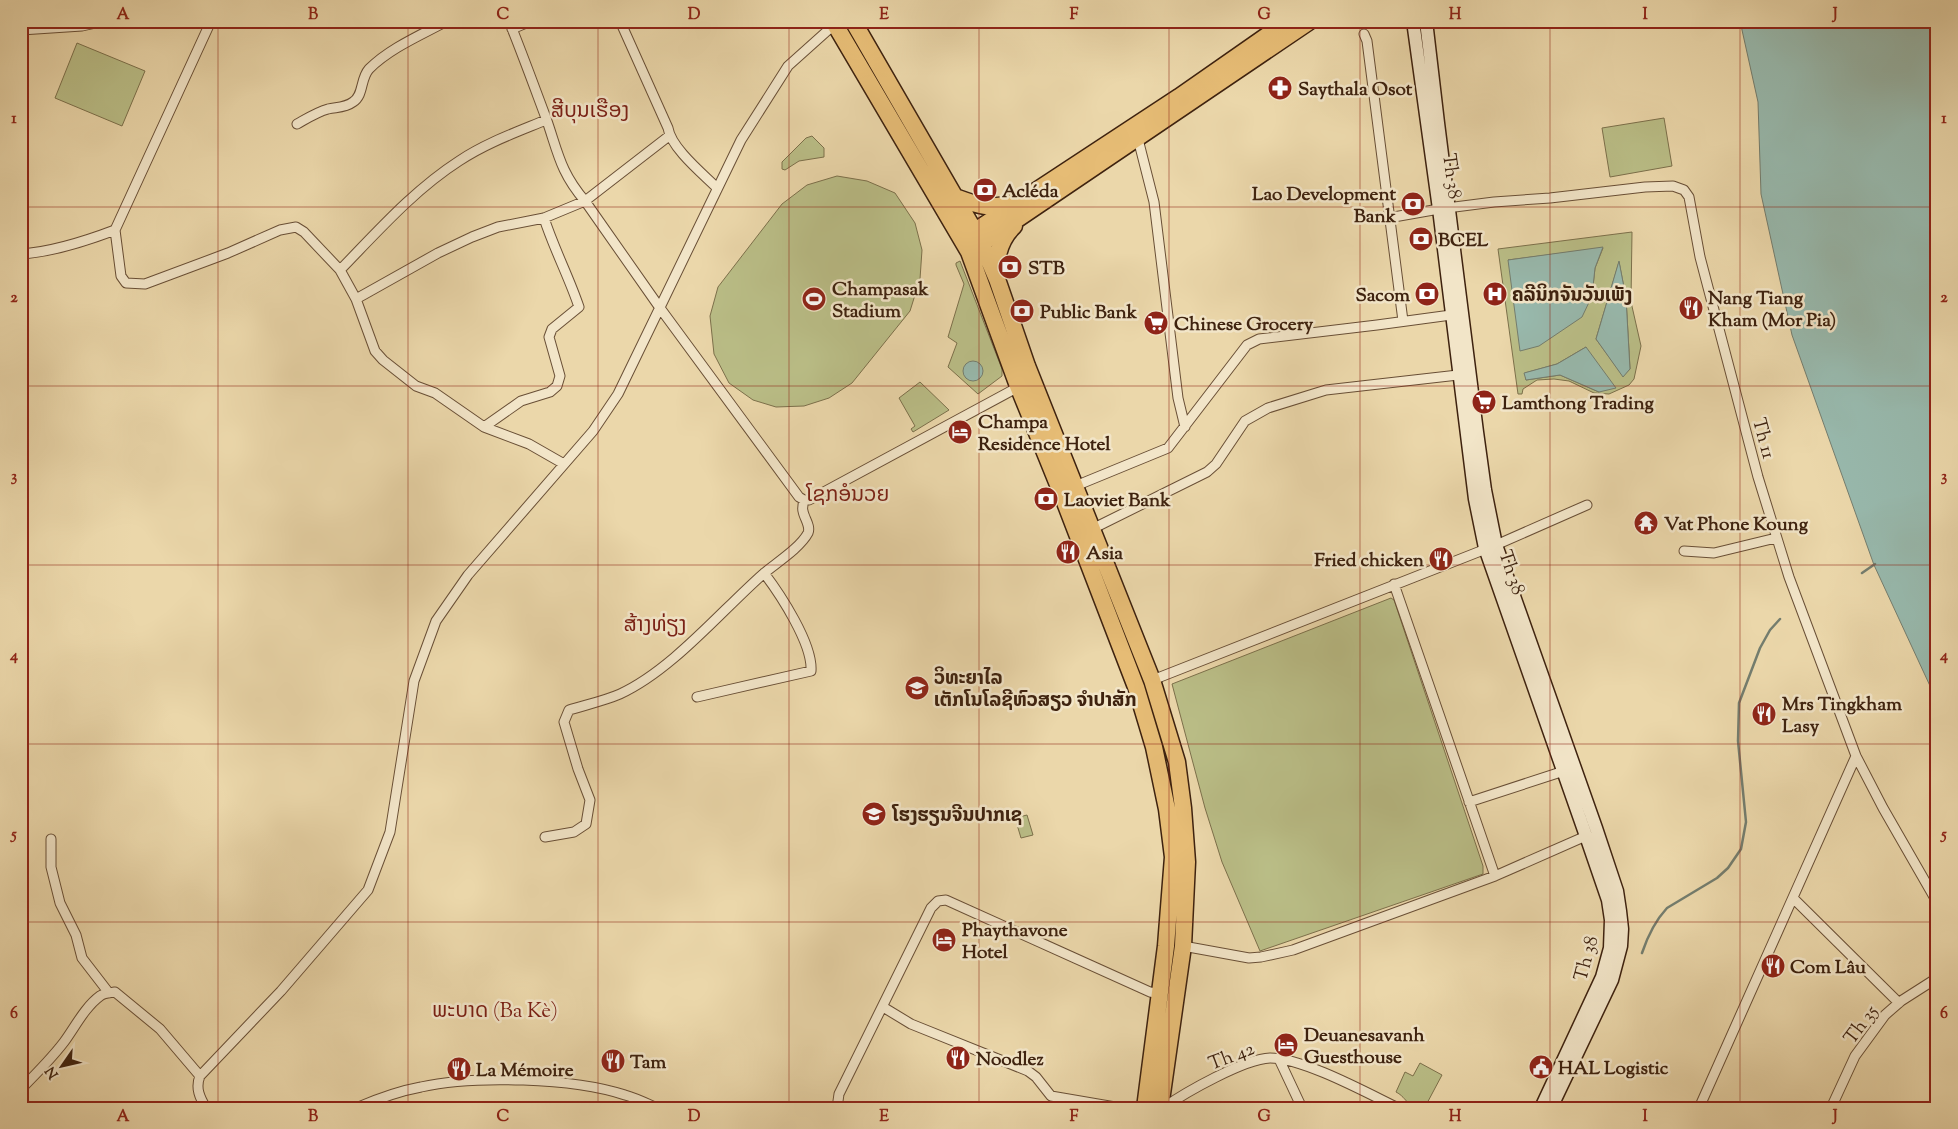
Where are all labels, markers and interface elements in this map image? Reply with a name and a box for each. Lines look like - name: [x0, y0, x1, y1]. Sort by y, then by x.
- text: A: [117, 4, 130, 27]
- text: B: [308, 4, 318, 27]
- text: C: [497, 4, 510, 27]
- text: D: [688, 4, 701, 27]
- text: E: [879, 4, 889, 27]
- text: F: [1070, 4, 1079, 27]
- text: G: [1257, 4, 1271, 27]
- text: H: [1449, 4, 1462, 27]
- text: I: [1642, 4, 1648, 27]
- text: J: [1831, 4, 1838, 27]
- pharmacy icon: Saythala Osot: [1267, 75, 1293, 101]
- place label: Saythala Osot: [1298, 77, 1413, 104]
- district label: ສີບຸນເຮືອງ: [551, 97, 629, 127]
- text: 1: [11, 108, 17, 131]
- text: 1: [1941, 108, 1947, 131]
- street label: Th 38: [1434, 152, 1467, 201]
- bank icon: Acléda: [972, 177, 998, 203]
- place label: Acléda: [1002, 179, 1059, 206]
- place label: Lao Development Bank: [1252, 182, 1397, 231]
- bank icon: Lao Development Bank: [1400, 191, 1426, 217]
- bank icon: BCEL: [1408, 226, 1434, 252]
- place label: BCEL: [1438, 228, 1489, 255]
- bank icon: STB: [997, 254, 1023, 280]
- place label: STB: [1028, 256, 1065, 283]
- place label: Champasak Stadium: [832, 277, 929, 326]
- bank icon: Sacom: [1414, 281, 1440, 307]
- hospital icon: ຄລີນິກຈັນວັນເພັງ: [1482, 281, 1508, 307]
- place label: Sacom: [1355, 283, 1410, 310]
- place label: ຄລີນິກຈັນວັນເພັງ: [1512, 283, 1632, 310]
- sports icon: Champasak Stadium: [801, 286, 827, 312]
- place label: Nang Tiang Kham (Mor Pia): [1708, 286, 1836, 335]
- text: 2: [10, 287, 18, 310]
- text: 2: [1940, 287, 1948, 310]
- restaurant icon: Nang Tiang Kham (Mor Pia): [1678, 295, 1704, 321]
- bank icon: Public Bank: [1009, 298, 1035, 324]
- place label: Public Bank: [1040, 300, 1138, 327]
- supermarket icon: Chinese Grocery: [1143, 310, 1169, 336]
- place label: Chinese Grocery: [1174, 312, 1314, 339]
- supermarket icon: Lamthong Trading: [1471, 389, 1497, 415]
- place label: Lamthong Trading: [1502, 391, 1654, 418]
- place label: Champa Residence Hotel: [978, 410, 1111, 459]
- street label: Th 11: [1744, 415, 1781, 463]
- hotel icon: Champa Residence Hotel: [947, 419, 973, 445]
- text: 3: [11, 466, 18, 489]
- text: 3: [1941, 466, 1948, 489]
- district label: ໂຊກອໍນວຍ: [806, 481, 889, 511]
- bank icon: Laoviet Bank: [1033, 486, 1059, 512]
- place label: Laoviet Bank: [1064, 488, 1171, 515]
- temple icon: Vat Phone Koung: [1633, 510, 1659, 536]
- place label: Vat Phone Koung: [1664, 512, 1809, 539]
- restaurant icon: Asia: [1055, 539, 1081, 565]
- place label: Asia: [1086, 541, 1123, 568]
- restaurant icon: Fried chicken: [1428, 546, 1454, 572]
- street label: Th 38: [1490, 547, 1531, 599]
- place label: Fried chicken: [1314, 548, 1425, 575]
- district label: ສ້າງທ່ຽງ: [624, 611, 686, 641]
- text: 4: [9, 645, 18, 668]
- text: 4: [1939, 645, 1948, 668]
- place label: ວິທະຍາໄລ ເຕັກໂນໂລຊີຫົວສຽວ ຈຳປາສັກ: [934, 666, 1137, 715]
- school or university icon: ວິທະຍາໄລ ເຕັກໂນໂລຊີຫົວສຽວ ຈຳປາສັກ: [904, 675, 930, 701]
- place label: Mrs Tingkham Lasy: [1782, 692, 1902, 741]
- restaurant icon: Mrs Tingkham Lasy: [1751, 701, 1777, 727]
- school or university icon: ໂຮງຮຽນຈີນປາກເຊ: [861, 801, 887, 827]
- place label: ໂຮງຮຽນຈີນປາກເຊ: [891, 803, 1022, 830]
- text: 5: [9, 824, 17, 847]
- text: 5: [1939, 824, 1947, 847]
- place label: Phaythavone Hotel: [962, 918, 1068, 967]
- hotel icon: Phaythavone Hotel: [931, 927, 957, 953]
- street label: Th 38: [1568, 933, 1606, 984]
- restaurant icon: Com Lâu: [1760, 953, 1786, 979]
- place label: Com Lâu: [1790, 955, 1866, 982]
- district label: ພະບາດ (Ba Kè): [432, 997, 558, 1027]
- street label: Th 35: [1838, 1000, 1886, 1051]
- text: 6: [10, 1003, 18, 1026]
- text: 6: [1940, 1003, 1948, 1026]
- place label: Deuanesavanh Guesthouse: [1304, 1023, 1425, 1072]
- hotel icon: Deuanesavanh Guesthouse: [1273, 1032, 1299, 1058]
- street label: Th 42: [1205, 1036, 1259, 1078]
- north arrow: [38, 1042, 88, 1092]
- restaurant icon: Noodlez: [945, 1045, 971, 1071]
- place label: Noodlez: [976, 1047, 1044, 1074]
- restaurant icon: Tam: [600, 1048, 626, 1074]
- place label: Tam: [630, 1050, 666, 1077]
- public building icon: HAL Logistic: [1528, 1054, 1554, 1080]
- restaurant icon: La Mémoire: [446, 1056, 472, 1082]
- place label: HAL Logistic: [1558, 1056, 1669, 1083]
- place label: La Mémoire: [476, 1058, 574, 1085]
- text: N: [41, 1062, 64, 1082]
- text: A: [117, 1106, 130, 1129]
- text: B: [308, 1106, 318, 1129]
- text: C: [497, 1106, 510, 1129]
- text: D: [688, 1106, 701, 1129]
- text: E: [879, 1106, 889, 1129]
- text: F: [1070, 1106, 1079, 1129]
- text: G: [1257, 1106, 1271, 1129]
- text: H: [1449, 1106, 1462, 1129]
- text: I: [1642, 1106, 1648, 1129]
- text: J: [1831, 1106, 1838, 1129]

